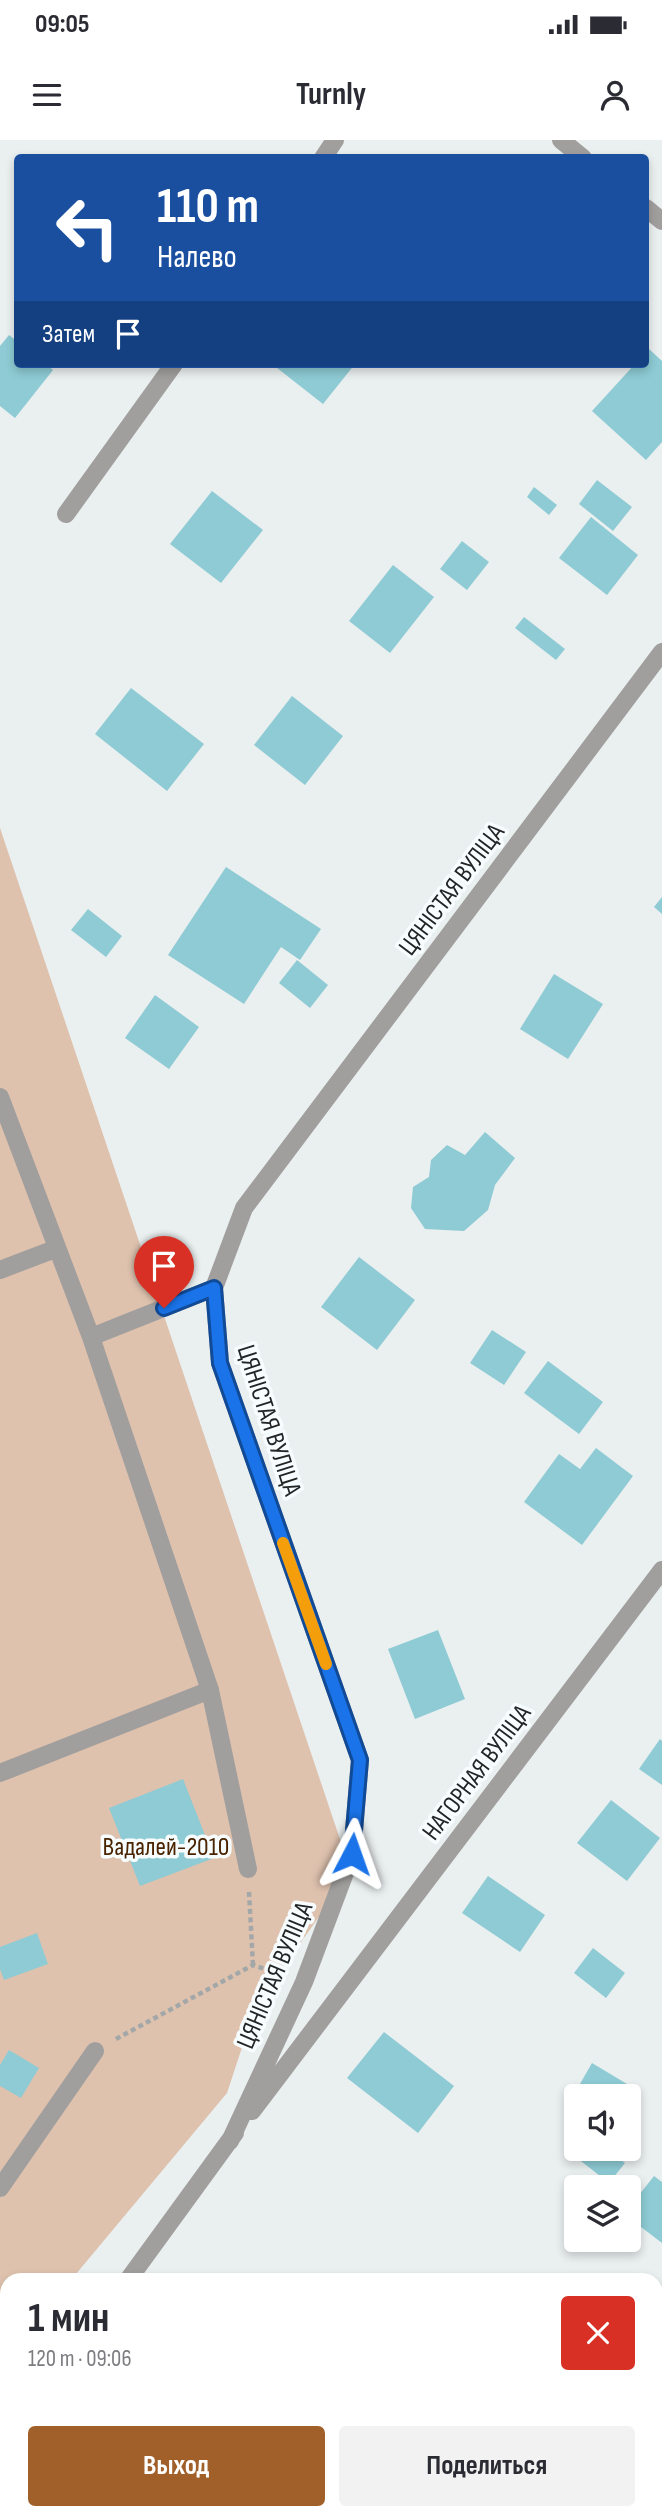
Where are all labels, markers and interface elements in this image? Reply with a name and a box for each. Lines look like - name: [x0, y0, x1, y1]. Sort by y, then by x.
- text: 09:05: [35, 9, 89, 40]
- text: Turnly: [296, 75, 366, 114]
- icon: menu: [28, 76, 66, 114]
- icon: person: [596, 76, 634, 114]
- text: 110 m: [157, 178, 259, 237]
- icon: left: [42, 182, 133, 273]
- text: Налево: [157, 238, 237, 277]
- icon: arrive: [109, 315, 147, 353]
- text: Затем: [42, 319, 95, 350]
- street label: ЦЯНІСТАЯ ВУЛІЦА: [393, 817, 512, 962]
- pin: [134, 1236, 194, 1308]
- icon: arrive: [145, 1247, 183, 1285]
- street label: ЦЯНІСТАЯ ВУЛІЦА: [230, 1341, 308, 1501]
- street label: НАГОРНАЯ ВУЛІЦА: [416, 1698, 539, 1847]
- position arrow: [315, 1817, 389, 1891]
- park label: Вадалей-2010: [103, 1832, 229, 1863]
- street label: ЦЯНІСТАЯ ВУЛІЦА: [231, 1897, 321, 2054]
- map controls: [564, 2084, 641, 2252]
- button: sound: [564, 2084, 641, 2161]
- button: layers: [564, 2175, 641, 2252]
- text: 1 мин: [28, 2293, 109, 2344]
- button: close: [561, 2296, 635, 2370]
- text: 120 m · 09:06: [28, 2345, 131, 2373]
- button: Выход: [28, 2426, 325, 2506]
- button: Поделиться: [339, 2426, 635, 2506]

